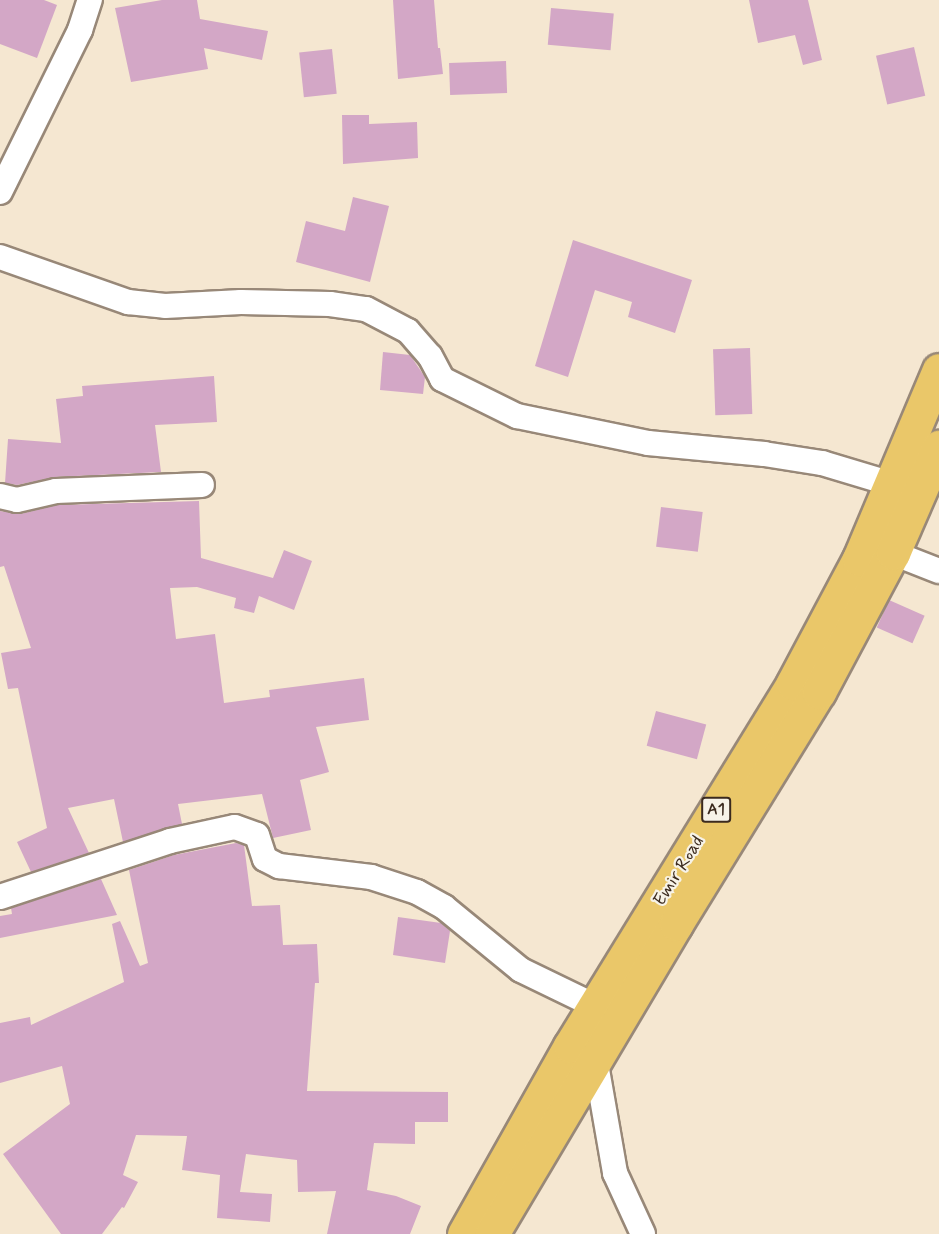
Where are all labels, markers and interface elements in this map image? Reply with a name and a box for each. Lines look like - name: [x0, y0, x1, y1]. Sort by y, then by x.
- road number: A1: [701, 797, 731, 823]
- street label: Emir Road: [649, 832, 709, 910]

